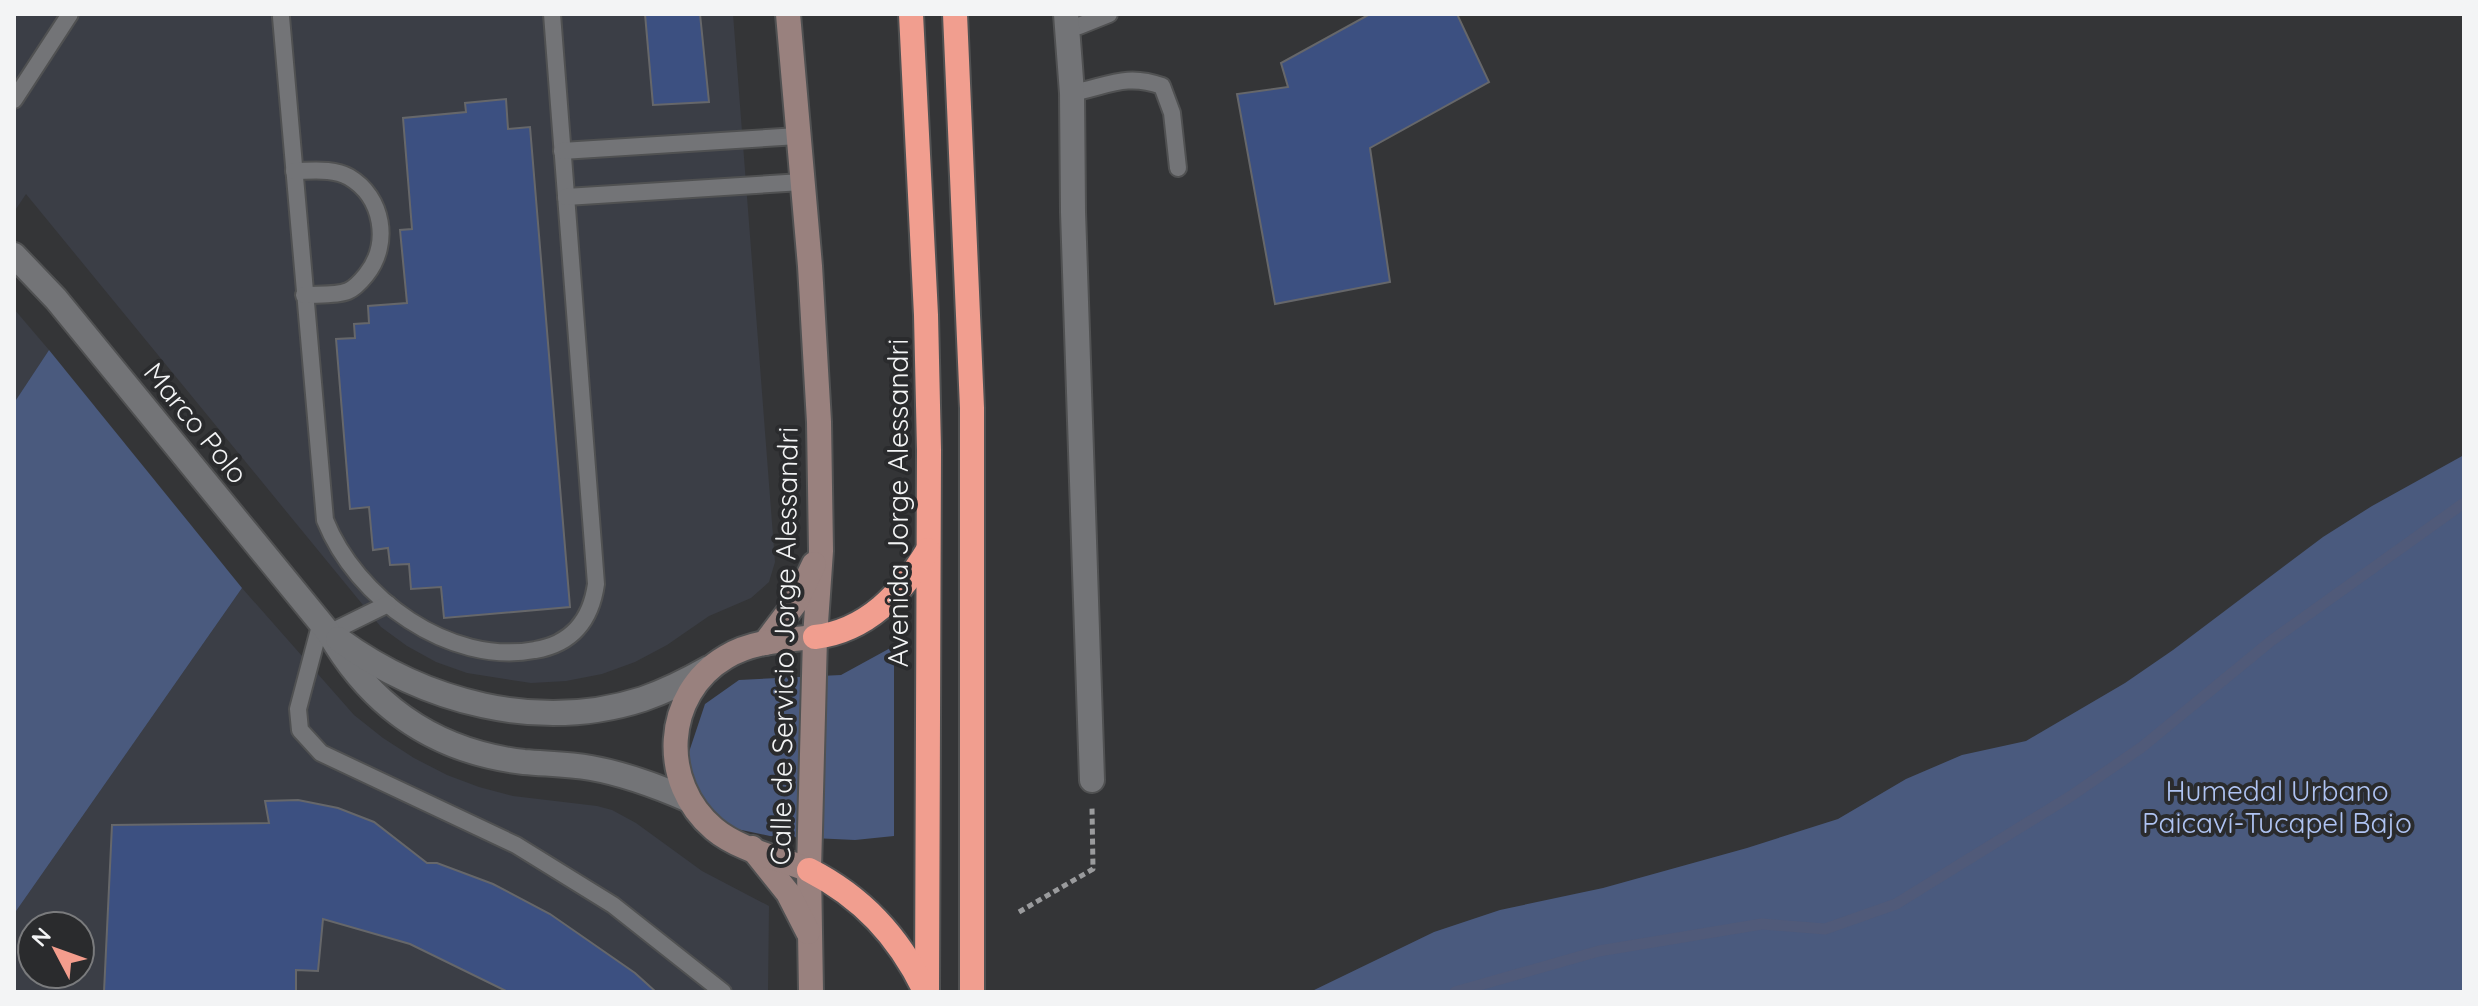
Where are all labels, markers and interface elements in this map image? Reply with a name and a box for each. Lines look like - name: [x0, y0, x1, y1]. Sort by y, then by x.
- street label: Avenida Jorge Alessandri: [880, 339, 915, 667]
- street label: Marco Polo: [137, 355, 256, 490]
- street label: Calle de Servicio Jorge Alessandri: [762, 426, 805, 866]
- park label: Humedal Urbano Paicaví-Tucapel Bajo: [2142, 773, 2412, 840]
- north arrow: [16, 910, 96, 990]
- text: N: [25, 922, 57, 952]

